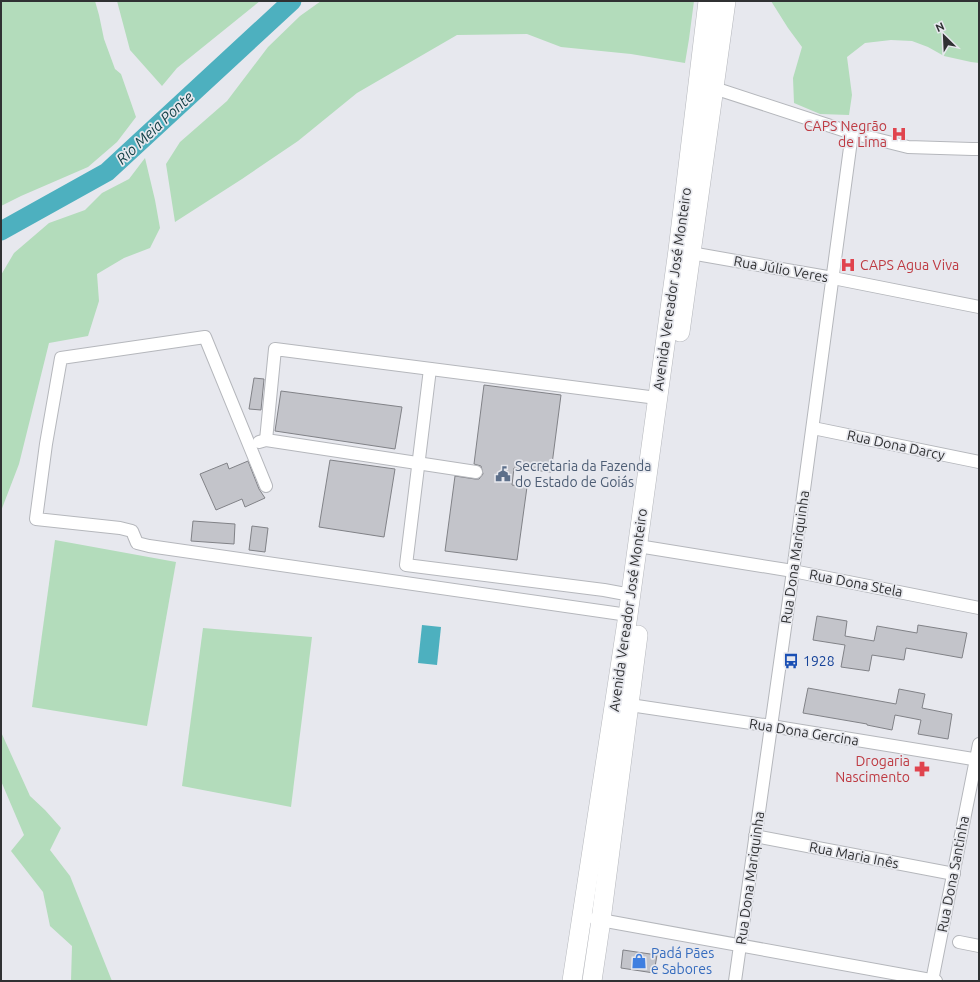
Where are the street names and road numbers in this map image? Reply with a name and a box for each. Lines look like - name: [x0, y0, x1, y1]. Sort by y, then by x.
- street label: Avenida Vereador José Monteiro: [650, 186, 694, 392]
- street label: Rua Júlio Veres: [732, 253, 830, 285]
- street label: Rua Dona Darcy: [846, 427, 947, 463]
- street label: Rua Dona Mariquinha: [778, 489, 812, 625]
- street label: Avenida Vereador José Monteiro: [606, 507, 650, 713]
- street label: Rua Dona Stela: [808, 566, 904, 600]
- street label: Rua Dona Gercina: [748, 715, 860, 749]
- street label: Rua Dona Mariquinha: [733, 810, 767, 946]
- street label: Rua Dona Santinha: [934, 814, 972, 934]
- street label: Rua Maria Inês: [808, 838, 900, 872]

